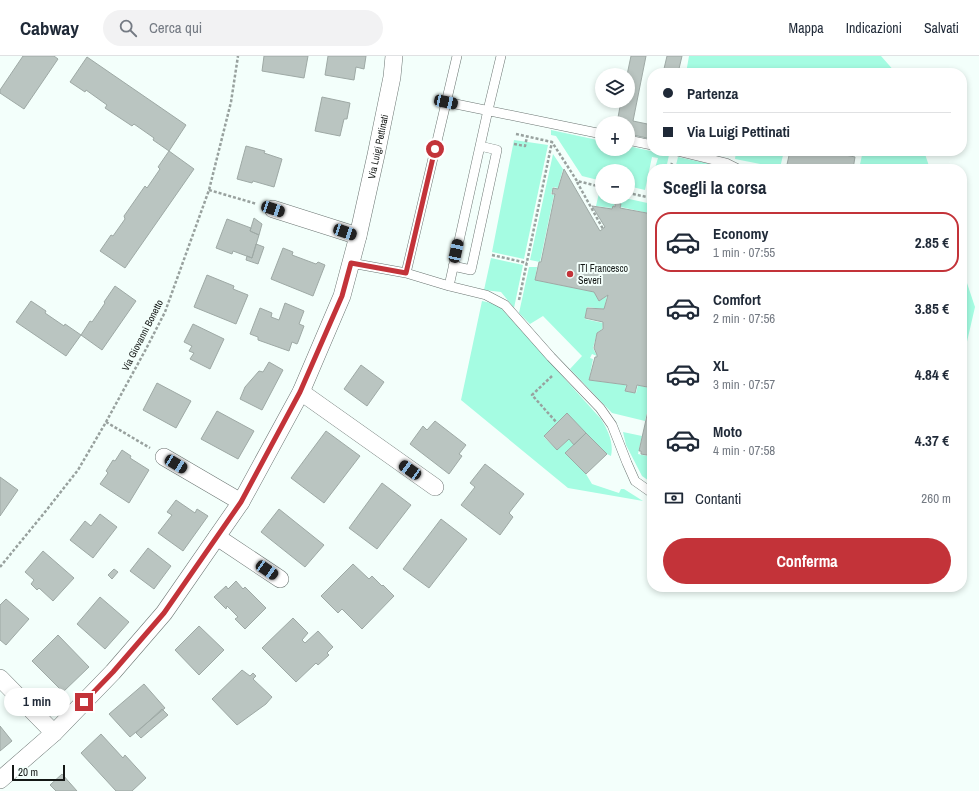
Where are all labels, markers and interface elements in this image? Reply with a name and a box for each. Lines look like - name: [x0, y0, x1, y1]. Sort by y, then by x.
- search box: [103, 10, 383, 46]
- text: Cabway: [20, 15, 79, 41]
- icon: search: [117, 17, 139, 39]
- text: Cerca qui: [149, 17, 202, 38]
- text: Mappa: [789, 19, 824, 37]
- text: Indicazioni: [846, 19, 902, 37]
- text: Salvati: [924, 19, 959, 37]
- map controls: [595, 68, 635, 204]
- button: layers: [595, 68, 635, 108]
- text: Partenza: [687, 83, 738, 104]
- car: [433, 94, 459, 110]
- street label: Via Luigi Pettinati: [365, 113, 391, 180]
- button: +: [595, 116, 635, 156]
- text: Via Luigi Pettinati: [687, 121, 790, 142]
- route start: [426, 140, 444, 158]
- button: −: [595, 164, 635, 204]
- text: Scegli la corsa: [663, 175, 766, 200]
- car: [260, 200, 286, 218]
- car: [332, 222, 358, 242]
- text: Economy: [713, 223, 768, 244]
- icon: car: [665, 224, 701, 260]
- text: 2.85 €: [915, 232, 949, 253]
- car: [448, 238, 464, 264]
- text: 1 min · 07:55: [713, 244, 775, 261]
- place label: ITI Francesco Severi: [578, 262, 629, 287]
- marker: ITI Francesco Severi: [565, 269, 575, 279]
- text: Comfort: [713, 289, 761, 310]
- icon: car: [665, 290, 701, 326]
- street label: Via Giovanni Bonetto: [119, 297, 166, 373]
- text: 3.85 €: [915, 298, 949, 319]
- text: 2 min · 07:56: [713, 310, 775, 327]
- text: XL: [713, 355, 729, 376]
- icon: car: [665, 356, 701, 392]
- text: 4.84 €: [915, 364, 949, 385]
- text: 3 min · 07:57: [713, 376, 775, 393]
- text: Moto: [713, 421, 742, 442]
- icon: car: [665, 422, 701, 458]
- text: 4.37 €: [915, 430, 949, 451]
- text: 4 min · 07:58: [713, 442, 775, 459]
- car: [163, 453, 189, 475]
- car: [397, 458, 423, 482]
- icon: cash: [663, 487, 685, 509]
- text: Contanti: [695, 488, 742, 509]
- text: 260 m: [921, 490, 951, 507]
- button: Conferma: [663, 538, 951, 584]
- car: [254, 558, 280, 582]
- callout: 1 min: [4, 688, 70, 716]
- text: 1 min: [23, 693, 51, 710]
- route end: [75, 693, 93, 711]
- scale bar: [12, 763, 65, 782]
- text: 20 m: [18, 765, 38, 779]

